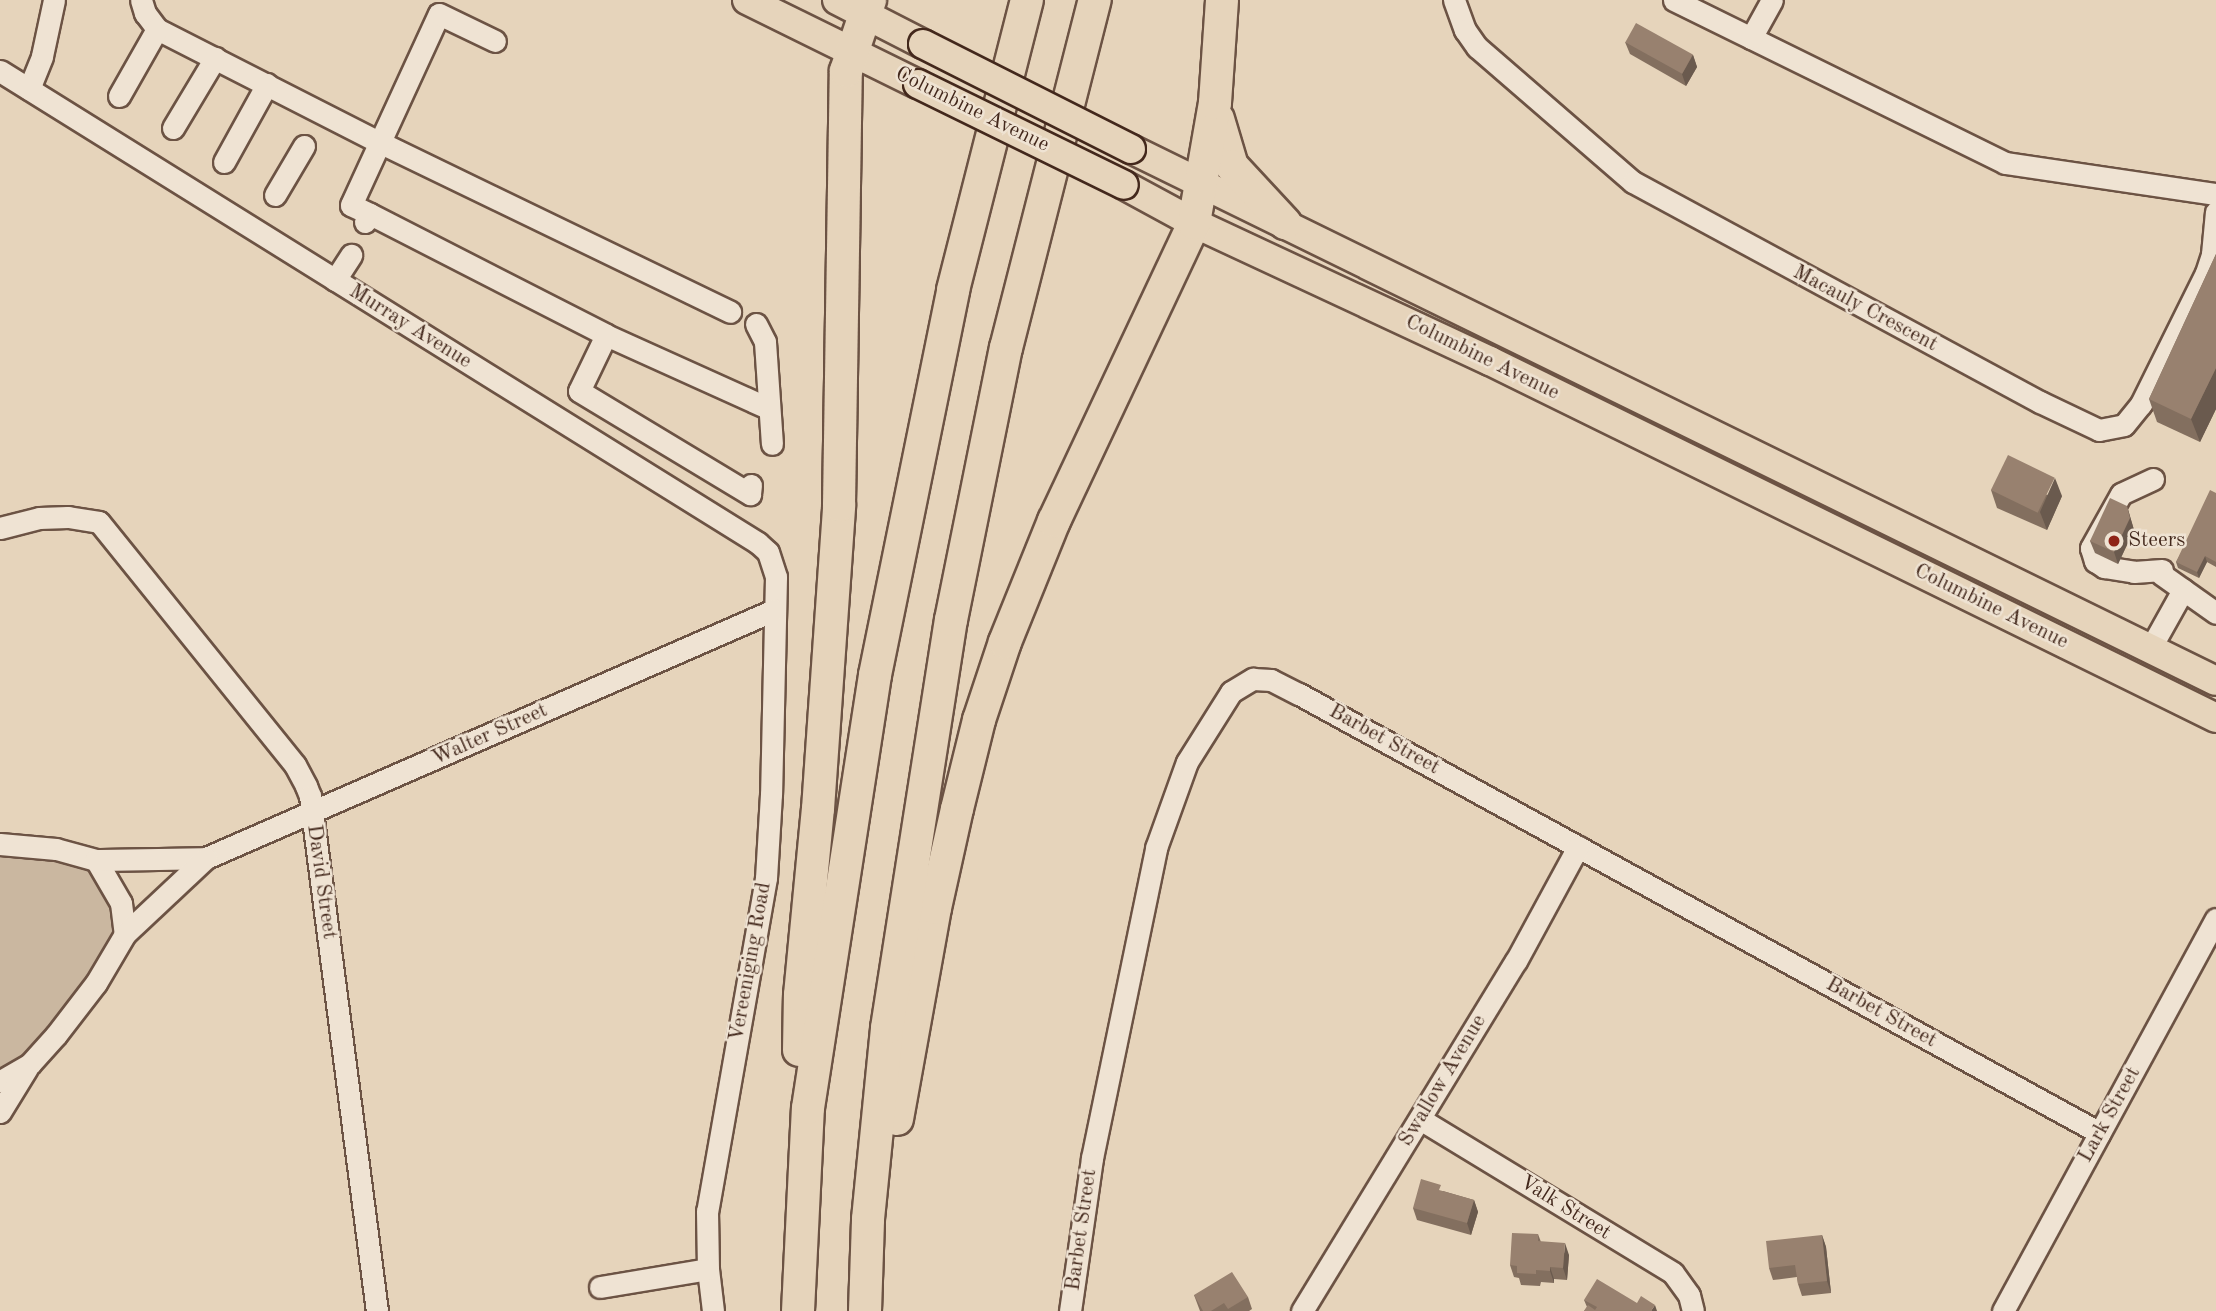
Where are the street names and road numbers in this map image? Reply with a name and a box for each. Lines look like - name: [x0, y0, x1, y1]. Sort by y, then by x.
- street label: Columbine Avenue: [891, 62, 1053, 158]
- street label: Macauly Crescent: [1788, 260, 1942, 358]
- street label: Murray Avenue: [344, 279, 476, 375]
- street label: Columbine Avenue: [1401, 310, 1563, 406]
- street label: Columbine Avenue: [1910, 559, 2072, 655]
- street label: Walter Street: [428, 698, 552, 772]
- street label: Barbet Street: [1324, 699, 1444, 781]
- street label: David Street: [300, 823, 342, 941]
- street label: Vereeniging Road: [725, 880, 777, 1044]
- street label: Barbet Street: [1821, 972, 1941, 1054]
- street label: Swallow Avenue: [1394, 1011, 1492, 1151]
- street label: Lark Street: [2073, 1063, 2147, 1167]
- street label: Barbet Street: [1061, 1167, 1103, 1293]
- street label: Valk Street: [1515, 1170, 1615, 1246]

